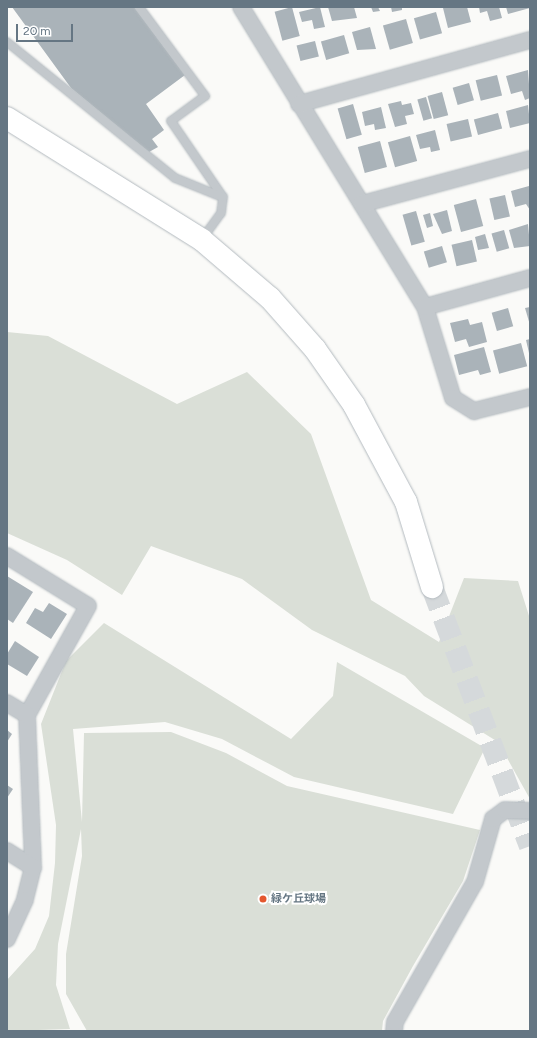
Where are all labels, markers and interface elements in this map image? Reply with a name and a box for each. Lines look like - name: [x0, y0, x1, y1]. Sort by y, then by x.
- scale bar: [18, 16, 75, 42]
- text: 20 m: [23, 24, 51, 38]
- place label: 緑ケ丘球場: [271, 892, 326, 906]
- marker: 緑ケ丘球場: [258, 894, 268, 904]

